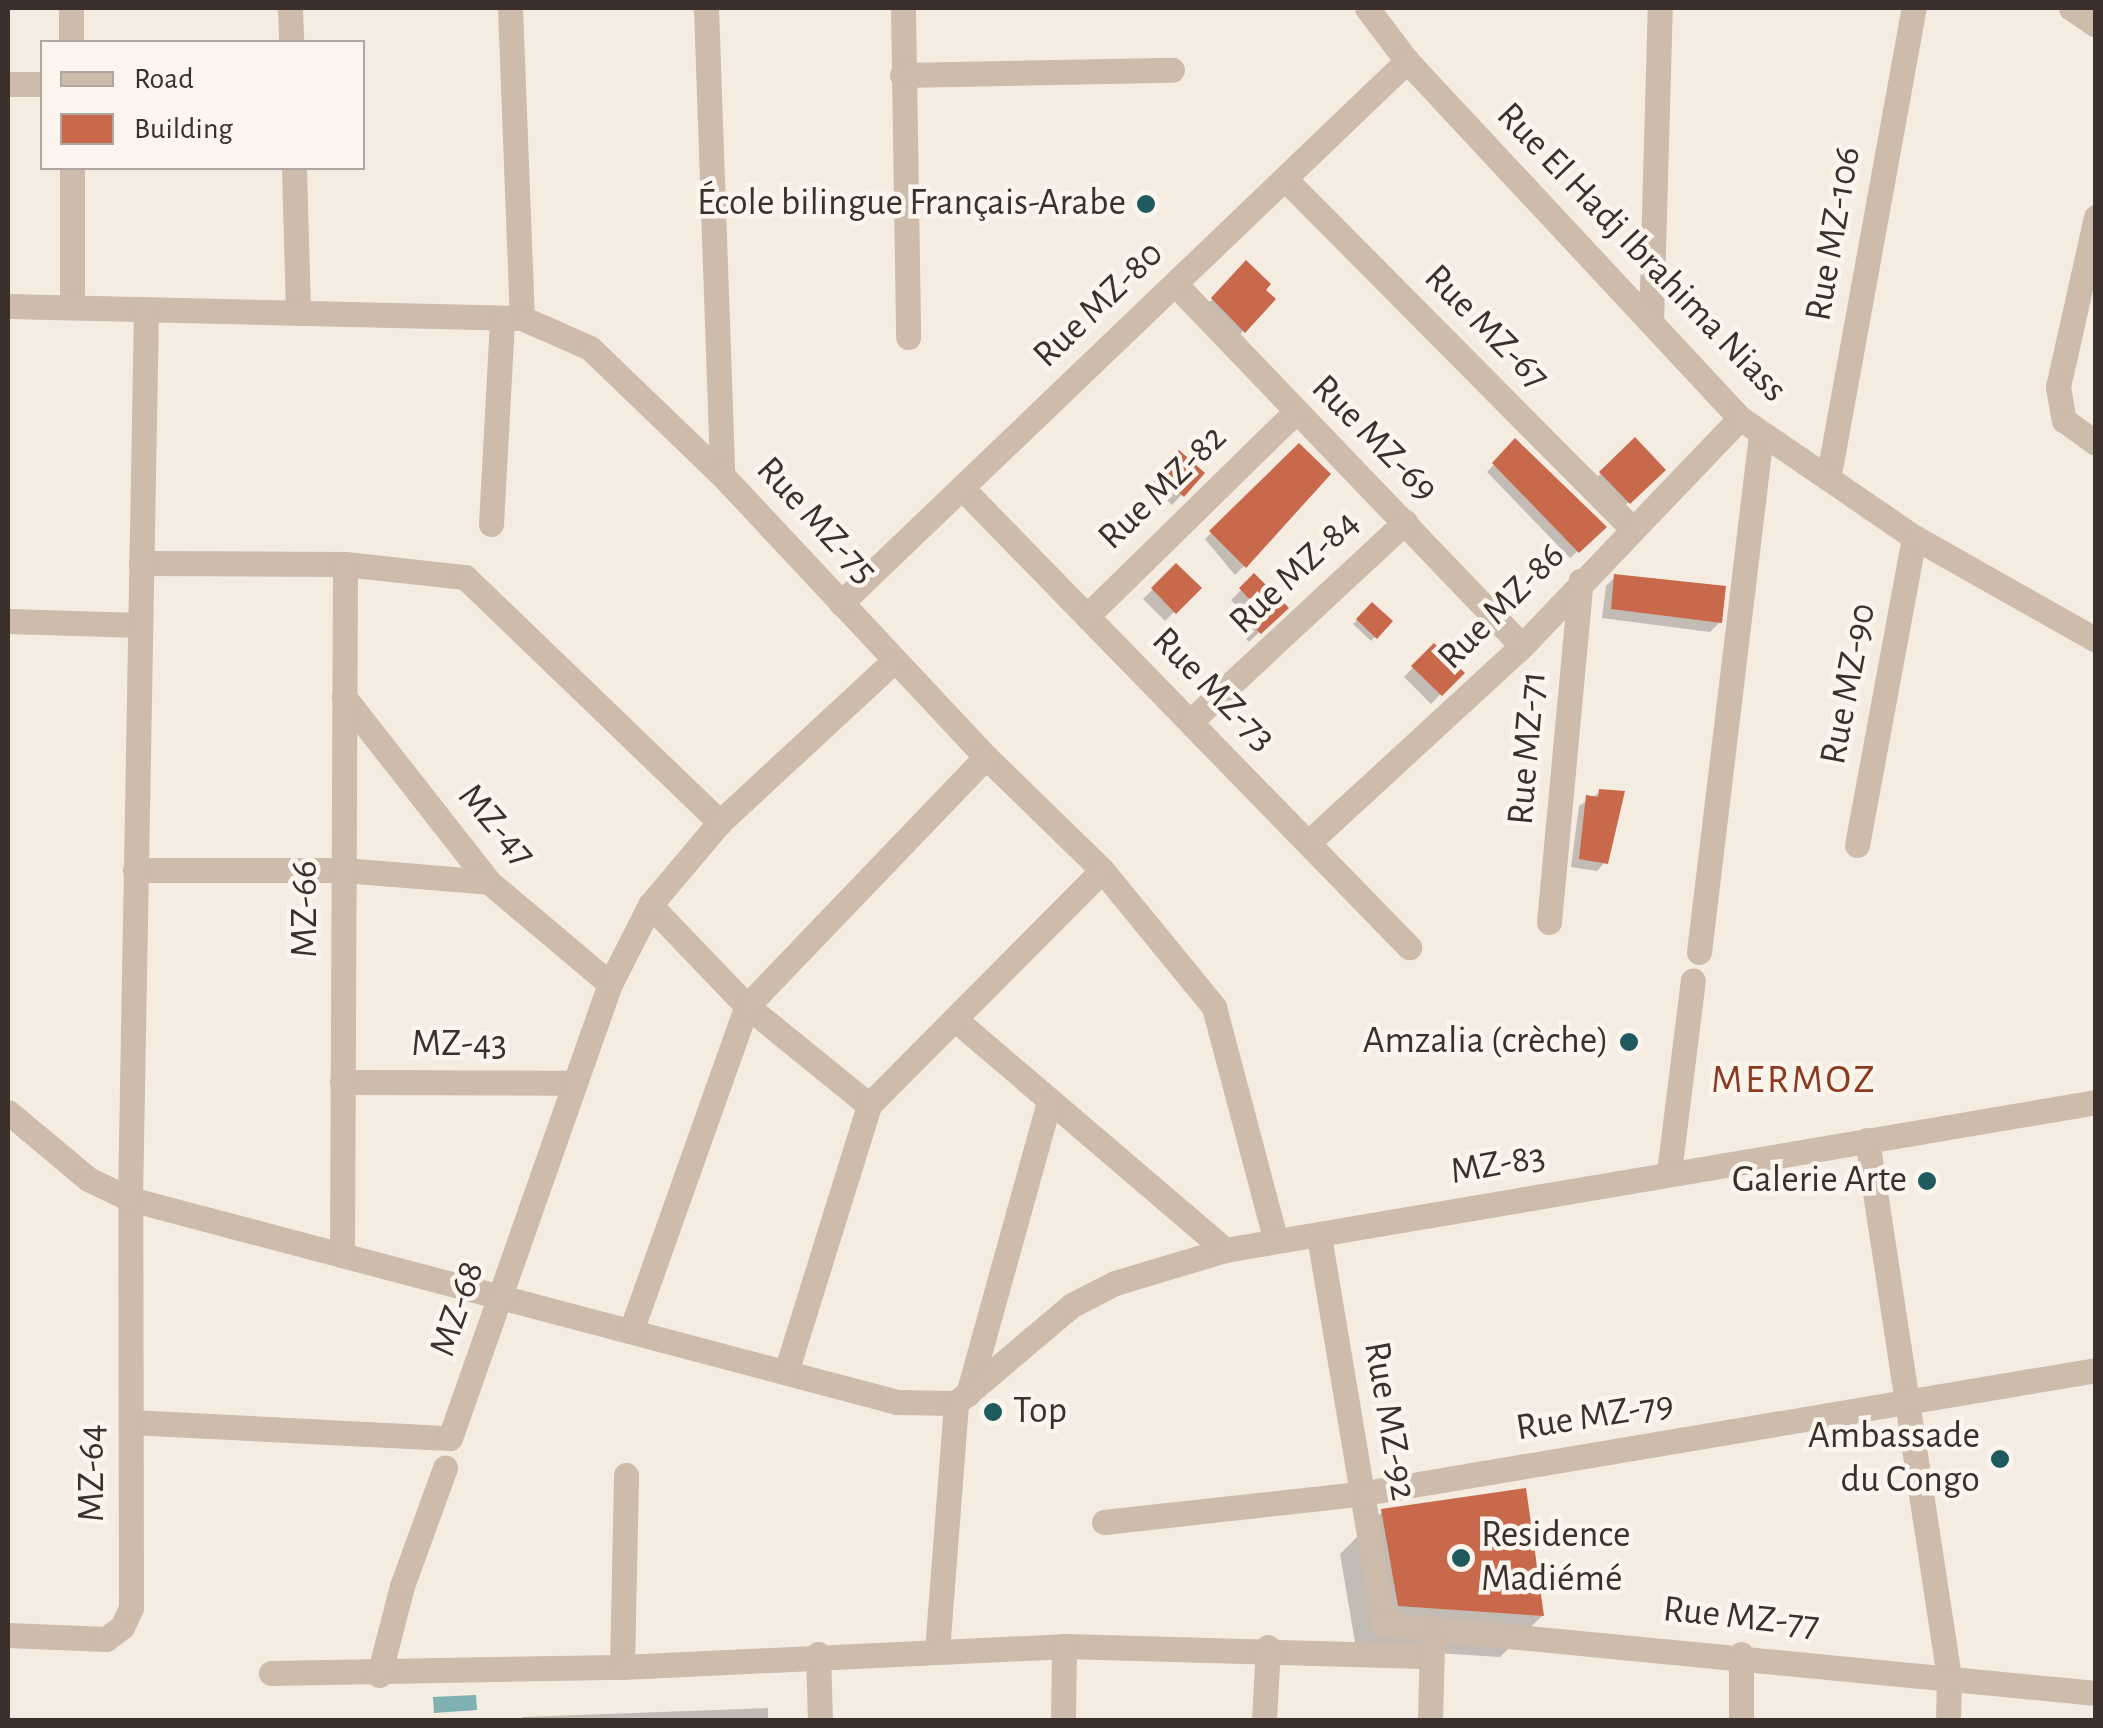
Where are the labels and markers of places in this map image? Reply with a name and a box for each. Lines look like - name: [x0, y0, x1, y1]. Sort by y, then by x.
- place label: École bilingue Français-Arabe: [697, 181, 1126, 227]
- marker: École bilingue Français-Arabe: [1135, 193, 1157, 215]
- place label: Amzalia (crèche): [1363, 1019, 1609, 1065]
- marker: Amzalia (crèche): [1618, 1031, 1640, 1053]
- place label: Galerie Arte: [1732, 1158, 1907, 1204]
- marker: Galerie Arte: [1916, 1170, 1938, 1192]
- place label: Top: [1013, 1389, 1067, 1435]
- marker: Top: [982, 1401, 1004, 1423]
- place label: Ambassade du Congo: [1808, 1414, 1980, 1504]
- marker: Ambassade du Congo: [1989, 1448, 2011, 1470]
- place label: Residence Madiémé: [1481, 1513, 1630, 1602]
- marker: Residence Madiémé: [1450, 1547, 1472, 1569]

